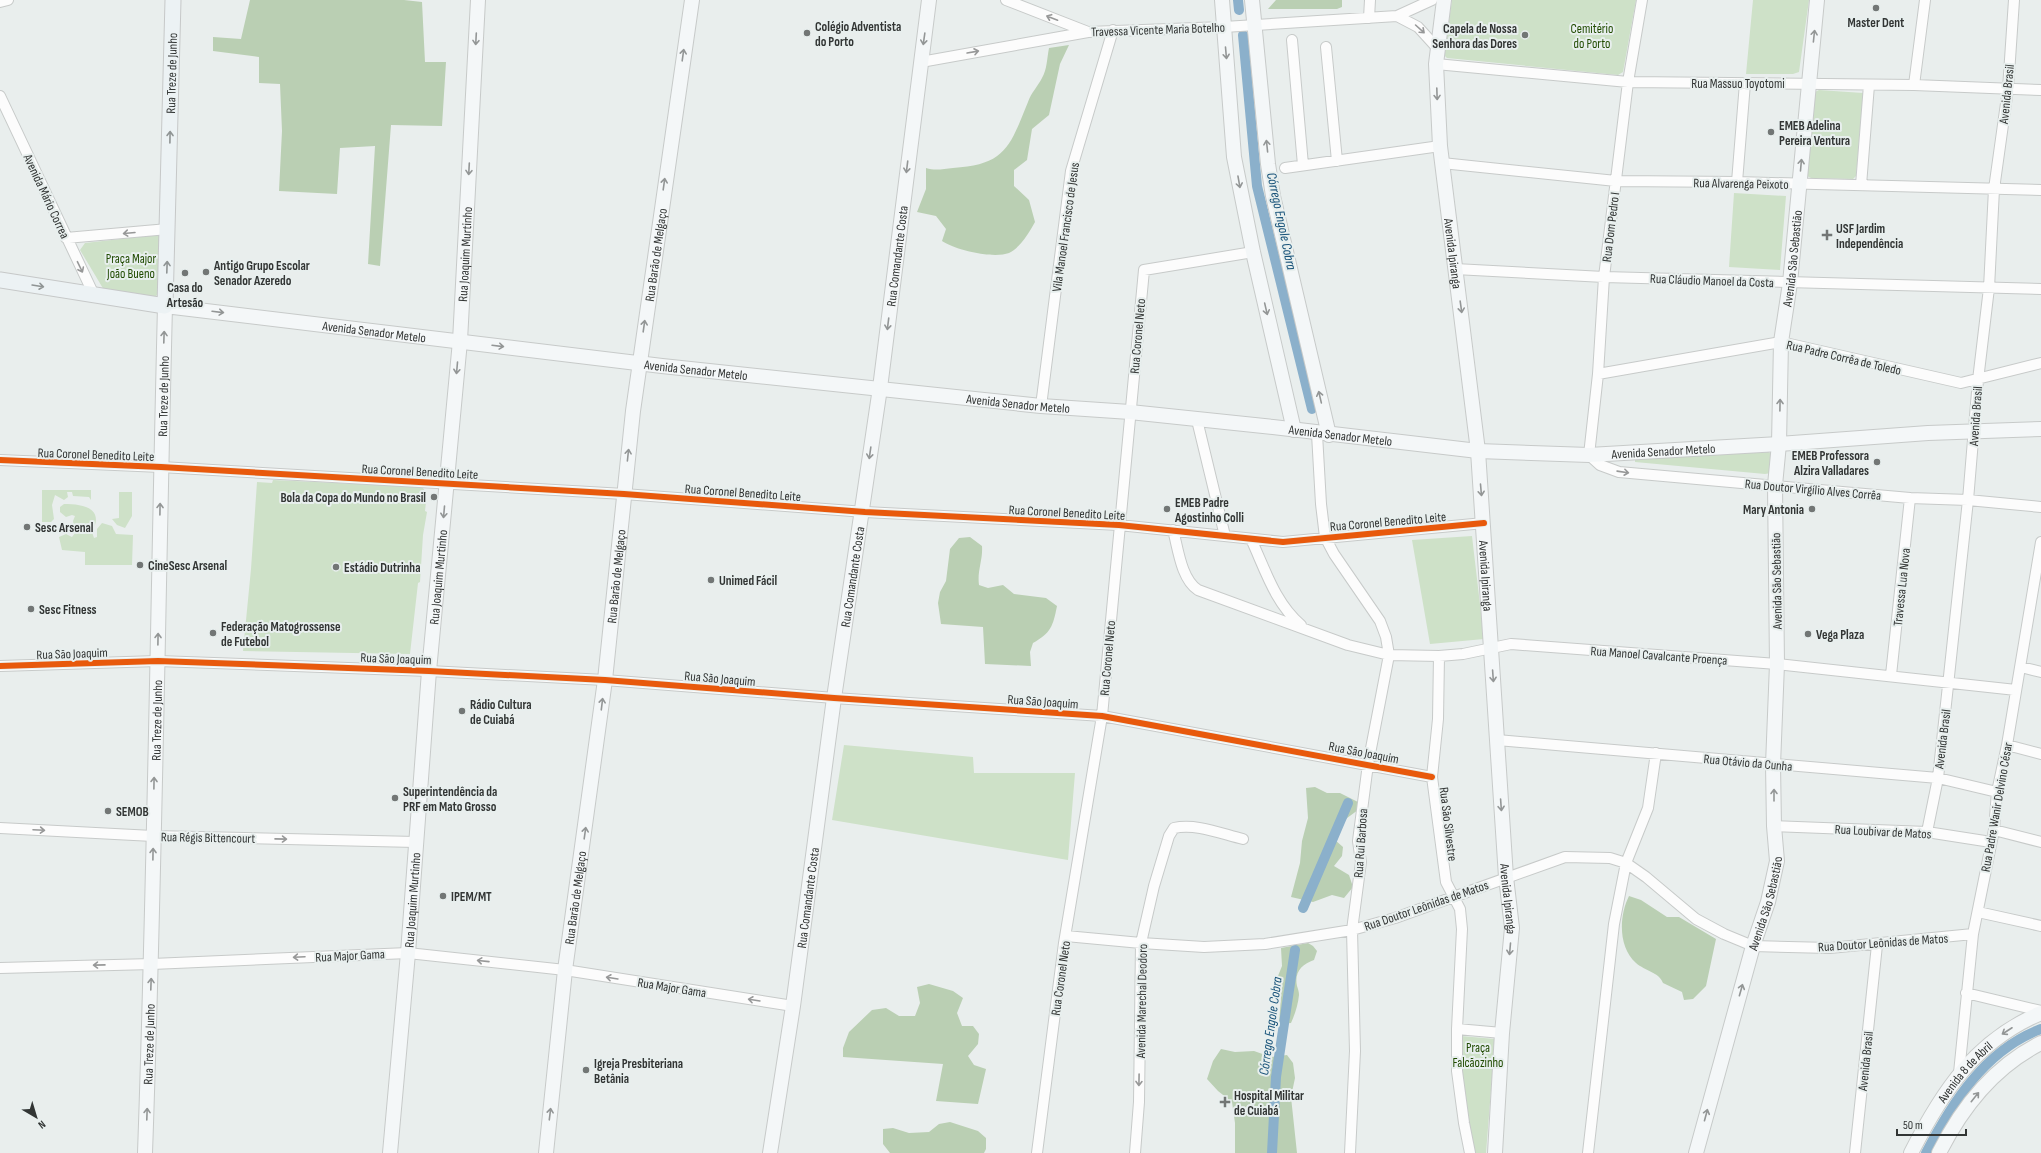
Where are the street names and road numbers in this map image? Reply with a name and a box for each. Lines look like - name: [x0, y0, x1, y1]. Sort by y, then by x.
- street label: Travessa Vicente Maria Botelho: [1091, 20, 1225, 40]
- street label: Rua Treze de Junho: [163, 33, 181, 114]
- street label: Avenida Brasil: [1996, 64, 2018, 126]
- street label: Rua Massuo Toyotomi: [1691, 76, 1785, 92]
- street label: Avenida Mário Correa: [19, 151, 73, 241]
- street label: Vila Manoel Francisco de Jesus: [1049, 161, 1083, 293]
- street label: Rua Alvarenga Peixoto: [1693, 175, 1789, 193]
- street label: Rua Dom Pedro I: [1599, 191, 1623, 263]
- street label: Rua Comandante Costa: [883, 205, 912, 307]
- street label: Rua Joaquim Murtinho: [455, 206, 476, 302]
- street label: Rua Barão de Melgaço: [642, 207, 671, 303]
- street label: Avenida São Sebastião: [1779, 210, 1806, 309]
- street label: Avenida Ipiranga: [1440, 217, 1465, 290]
- street label: Rua Cláudio Manoel da Costa: [1650, 271, 1774, 291]
- street label: Rua Coronel Neto: [1127, 298, 1149, 374]
- street label: Avenida Senador Metelo: [321, 318, 427, 346]
- street label: Rua Padre Corrêa de Toledo: [1785, 337, 1903, 379]
- street label: Rua Treze de Junho: [155, 356, 173, 437]
- street label: Avenida Senador Metelo: [642, 357, 748, 384]
- street label: Avenida Brasil: [1966, 386, 1986, 447]
- street label: Avenida Senador Metelo: [965, 391, 1070, 417]
- street label: Avenida Senador Metelo: [1287, 422, 1393, 450]
- street label: Avenida Senador Metelo: [1610, 441, 1716, 463]
- street label: Rua Coronel Benedito Leite: [37, 445, 155, 465]
- street label: Rua Coronel Benedito Leite: [361, 461, 479, 483]
- street label: Rua Doutor Virgílio Alves Corrêa: [1744, 476, 1882, 504]
- street label: Rua Coronel Benedito Leite: [684, 481, 802, 505]
- street label: Rua Coronel Benedito Leite: [1008, 502, 1126, 524]
- street label: Rua Coronel Benedito Leite: [1329, 509, 1447, 535]
- street label: Rua Comandante Costa: [838, 526, 868, 628]
- street label: Rua Joaquim Murtinho: [426, 529, 451, 625]
- street label: Rua Barão de Melgaço: [604, 529, 630, 624]
- street label: Avenida São Sebastião: [1768, 532, 1786, 630]
- street label: Avenida Ipiranga: [1475, 539, 1496, 612]
- street label: Travessa Lua Nova: [1890, 547, 1914, 627]
- street label: Rua Coronel Neto: [1097, 620, 1119, 696]
- street label: Rua Manoel Cavalcante Proença: [1590, 643, 1728, 669]
- street label: Rua São Joaquim: [36, 645, 108, 663]
- street label: Rua São Joaquim: [360, 650, 432, 668]
- street label: Rua São Joaquim: [684, 668, 756, 690]
- street label: Rua Treze de Junho: [148, 680, 166, 761]
- street label: Rua São Joaquim: [1007, 692, 1079, 712]
- street label: Avenida Brasil: [1931, 708, 1955, 771]
- street label: Rua São Joaquim: [1327, 738, 1400, 768]
- street label: Rua Padre Wanir Delvino César: [1978, 741, 2016, 873]
- street label: Rua Otávio da Cunha: [1703, 751, 1793, 775]
- street label: Rua São Silvestre: [1436, 786, 1460, 862]
- street label: Rua Rui Barbosa: [1351, 808, 1371, 878]
- street label: Rua Loubivar de Matos: [1834, 821, 1932, 843]
- street label: Rua Régis Bittencourt: [161, 829, 255, 847]
- street label: Rua Comandante Costa: [794, 846, 823, 949]
- street label: Rua Barão de Melgaço: [562, 850, 590, 946]
- street label: Rua Joaquim Murtinho: [401, 852, 424, 948]
- street label: Avenida São Sebastião: [1745, 856, 1786, 953]
- street label: Avenida Ipiranga: [1496, 862, 1519, 935]
- street label: Rua Doutor Leônidas de Matos: [1362, 877, 1491, 935]
- street label: Rua Doutor Leônidas de Matos: [1817, 930, 1949, 956]
- street label: Rua Coronel Neto: [1048, 940, 1074, 1017]
- street label: Avenida Marechal Deodoro: [1133, 944, 1151, 1059]
- street label: Rua Major Gama: [315, 946, 385, 966]
- street label: Rua Major Gama: [636, 975, 707, 1001]
- street label: Rua Treze de Junho: [140, 1003, 159, 1085]
- street label: Avenida Brasil: [1855, 1031, 1877, 1093]
- street label: Avenida 8 de Abril: [1934, 1038, 1996, 1107]

